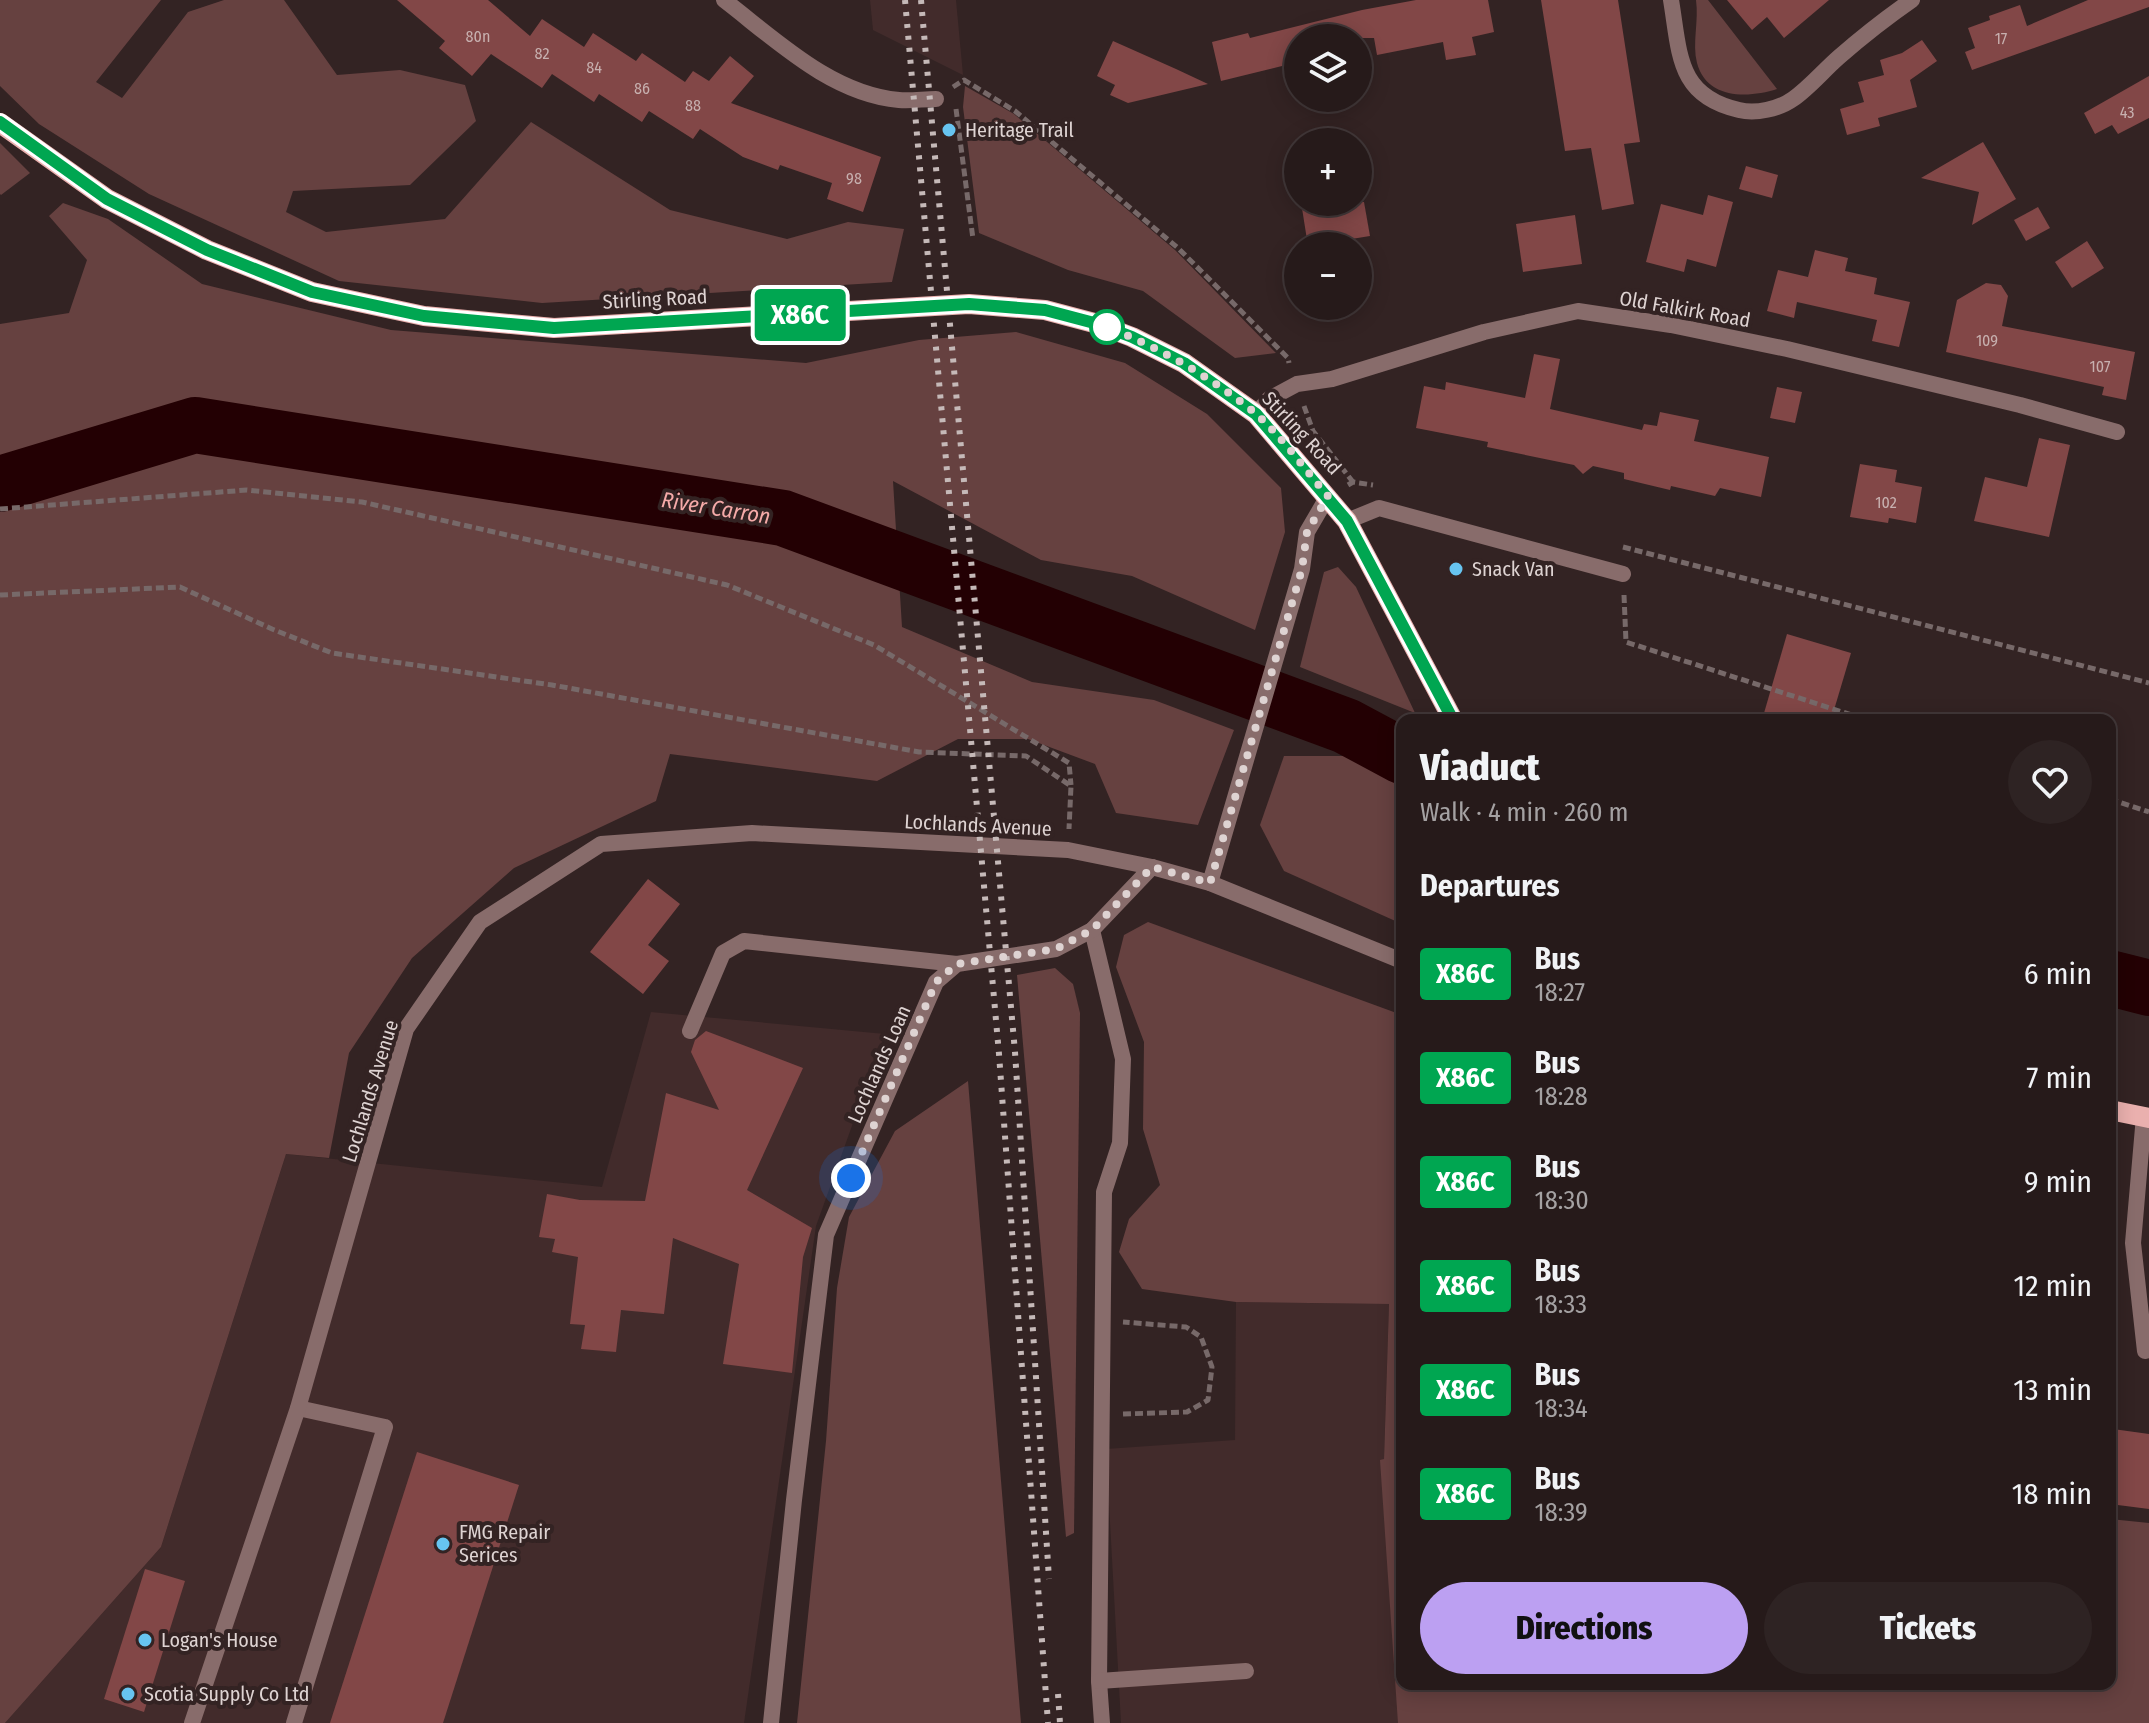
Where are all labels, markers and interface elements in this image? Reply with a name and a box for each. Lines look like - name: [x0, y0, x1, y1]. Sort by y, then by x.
- map controls: [1284, 24, 1372, 320]
- button: layers: [1284, 24, 1372, 112]
- house number: 80n: [466, 27, 490, 46]
- house number: 17: [1995, 29, 2008, 48]
- house number: 82: [535, 44, 549, 63]
- house number: 84: [586, 58, 602, 77]
- house number: 86: [634, 79, 650, 98]
- house number: 88: [685, 96, 701, 115]
- house number: 43: [2120, 103, 2134, 122]
- place label: Heritage Trail: [965, 118, 1074, 142]
- marker: Heritage Trail: [940, 121, 958, 139]
- button: +: [1284, 128, 1372, 216]
- house number: 98: [846, 169, 862, 188]
- button: −: [1284, 232, 1372, 320]
- street label: Stirling Road: [602, 284, 708, 314]
- street label: Old Falkirk Road: [1618, 286, 1752, 332]
- line badge: X86C: [744, 289, 856, 341]
- text: X86C: [771, 298, 829, 331]
- unlabelled marker: [1090, 310, 1124, 344]
- house number: 109: [1976, 331, 1998, 350]
- house number: 107: [2090, 357, 2111, 376]
- street label: Stirling Road: [1257, 386, 1347, 480]
- water label: River Carron: [660, 486, 772, 530]
- house number: 102: [1875, 493, 1897, 512]
- place label: Snack Van: [1472, 557, 1555, 581]
- marker: Snack Van: [1447, 560, 1465, 578]
- button: heart: [2008, 740, 2092, 824]
- text: Viaduct: [1420, 744, 1540, 790]
- text: Walk · 4 min · 260 m: [1420, 797, 1629, 828]
- street label: Lochlands Avenue: [904, 809, 1052, 841]
- text: Departures: [1420, 868, 1560, 904]
- text: Bus: [1535, 941, 1580, 977]
- text: 6 min: [2024, 956, 2092, 992]
- text: X86C: [1436, 957, 1495, 990]
- text: 18:27: [1535, 977, 1585, 1008]
- street label: Lochlands Loan: [842, 1001, 916, 1127]
- street label: Lochlands Avenue: [337, 1017, 403, 1165]
- text: Bus: [1535, 1045, 1580, 1081]
- text: 7 min: [2026, 1060, 2092, 1096]
- text: X86C: [1436, 1061, 1495, 1094]
- text: 18:28: [1535, 1081, 1588, 1112]
- text: Bus: [1535, 1149, 1580, 1185]
- your location: [831, 1158, 871, 1198]
- text: 9 min: [2024, 1164, 2092, 1200]
- text: X86C: [1436, 1165, 1495, 1198]
- text: 18:30: [1535, 1185, 1589, 1216]
- text: Bus: [1535, 1253, 1580, 1289]
- text: 12 min: [2014, 1268, 2092, 1304]
- text: X86C: [1436, 1269, 1495, 1302]
- text: 18:33: [1535, 1289, 1587, 1320]
- text: Bus: [1535, 1357, 1580, 1393]
- text: 13 min: [2013, 1372, 2092, 1408]
- text: X86C: [1436, 1373, 1495, 1406]
- text: 18:34: [1535, 1393, 1588, 1424]
- text: Bus: [1535, 1461, 1580, 1497]
- text: 18 min: [2012, 1476, 2092, 1512]
- text: X86C: [1436, 1477, 1495, 1510]
- text: 18:39: [1535, 1497, 1588, 1528]
- place label: FMG Repair Serices: [459, 1520, 550, 1567]
- marker: FMG Repair Serices: [434, 1535, 452, 1553]
- button: Directions: [1420, 1582, 1748, 1674]
- button: Tickets: [1764, 1582, 2092, 1674]
- place label: Logan's House: [161, 1628, 278, 1652]
- marker: Logan's House: [136, 1631, 154, 1649]
- place label: Scotia Supply Co Ltd: [144, 1682, 309, 1706]
- marker: Scotia Supply Co Ltd: [119, 1685, 137, 1703]

